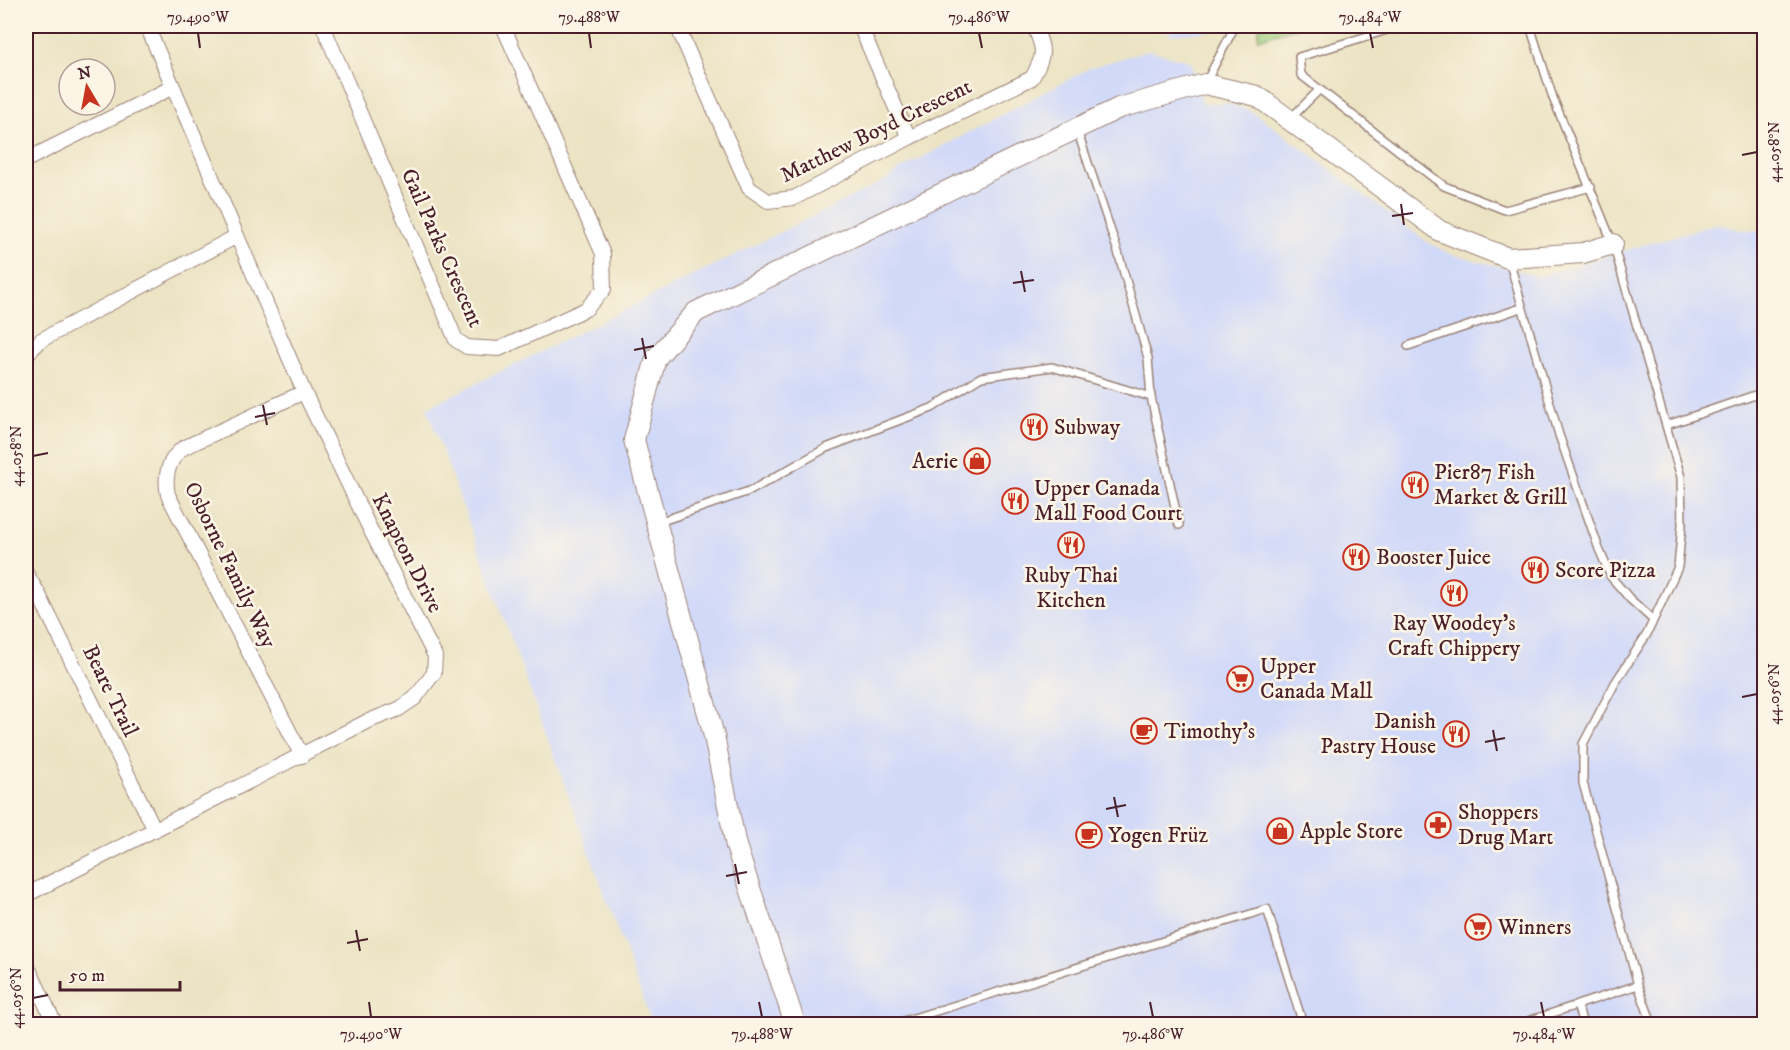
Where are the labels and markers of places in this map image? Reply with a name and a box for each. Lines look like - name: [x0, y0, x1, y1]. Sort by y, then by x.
- restaurant icon: Subway: [1019, 412, 1049, 442]
- place label: Subway: [1054, 414, 1121, 441]
- shop icon: Aerie: [962, 446, 992, 476]
- place label: Aerie: [912, 448, 958, 475]
- place label: Pier87 Fish Market & Grill: [1434, 459, 1568, 511]
- restaurant icon: Pier87 Fish Market & Grill: [1400, 470, 1430, 500]
- place label: Upper Canada Mall Food Court: [1034, 475, 1182, 527]
- restaurant icon: Upper Canada Mall Food Court: [1000, 486, 1030, 516]
- restaurant icon: Ruby Thai Kitchen: [1056, 530, 1086, 560]
- restaurant icon: Booster Juice: [1341, 542, 1371, 572]
- place label: Booster Juice: [1376, 544, 1491, 571]
- restaurant icon: Score Pizza: [1520, 555, 1550, 585]
- place label: Score Pizza: [1555, 557, 1656, 584]
- place label: Ruby Thai Kitchen: [1024, 562, 1118, 614]
- restaurant icon: Ray Woodey's Craft Chippery: [1439, 578, 1469, 608]
- place label: Ray Woodey's Craft Chippery: [1388, 610, 1521, 662]
- place label: Upper Canada Mall: [1260, 653, 1373, 705]
- supermarket icon: Upper Canada Mall: [1225, 664, 1255, 694]
- place label: Danish Pastry House: [1320, 708, 1436, 760]
- cafe icon: Timothy's: [1129, 716, 1159, 746]
- place label: Timothy's: [1164, 718, 1255, 745]
- restaurant icon: Danish Pastry House: [1441, 719, 1471, 749]
- place label: Shoppers Drug Mart: [1458, 799, 1553, 851]
- pharmacy icon: Shoppers Drug Mart: [1423, 810, 1453, 840]
- shop icon: Apple Store: [1265, 816, 1295, 846]
- place label: Apple Store: [1300, 818, 1403, 845]
- cafe icon: Yogen Früz: [1074, 820, 1104, 850]
- place label: Yogen Früz: [1108, 822, 1208, 849]
- supermarket icon: Winners: [1463, 912, 1493, 942]
- place label: Winners: [1497, 914, 1571, 941]

